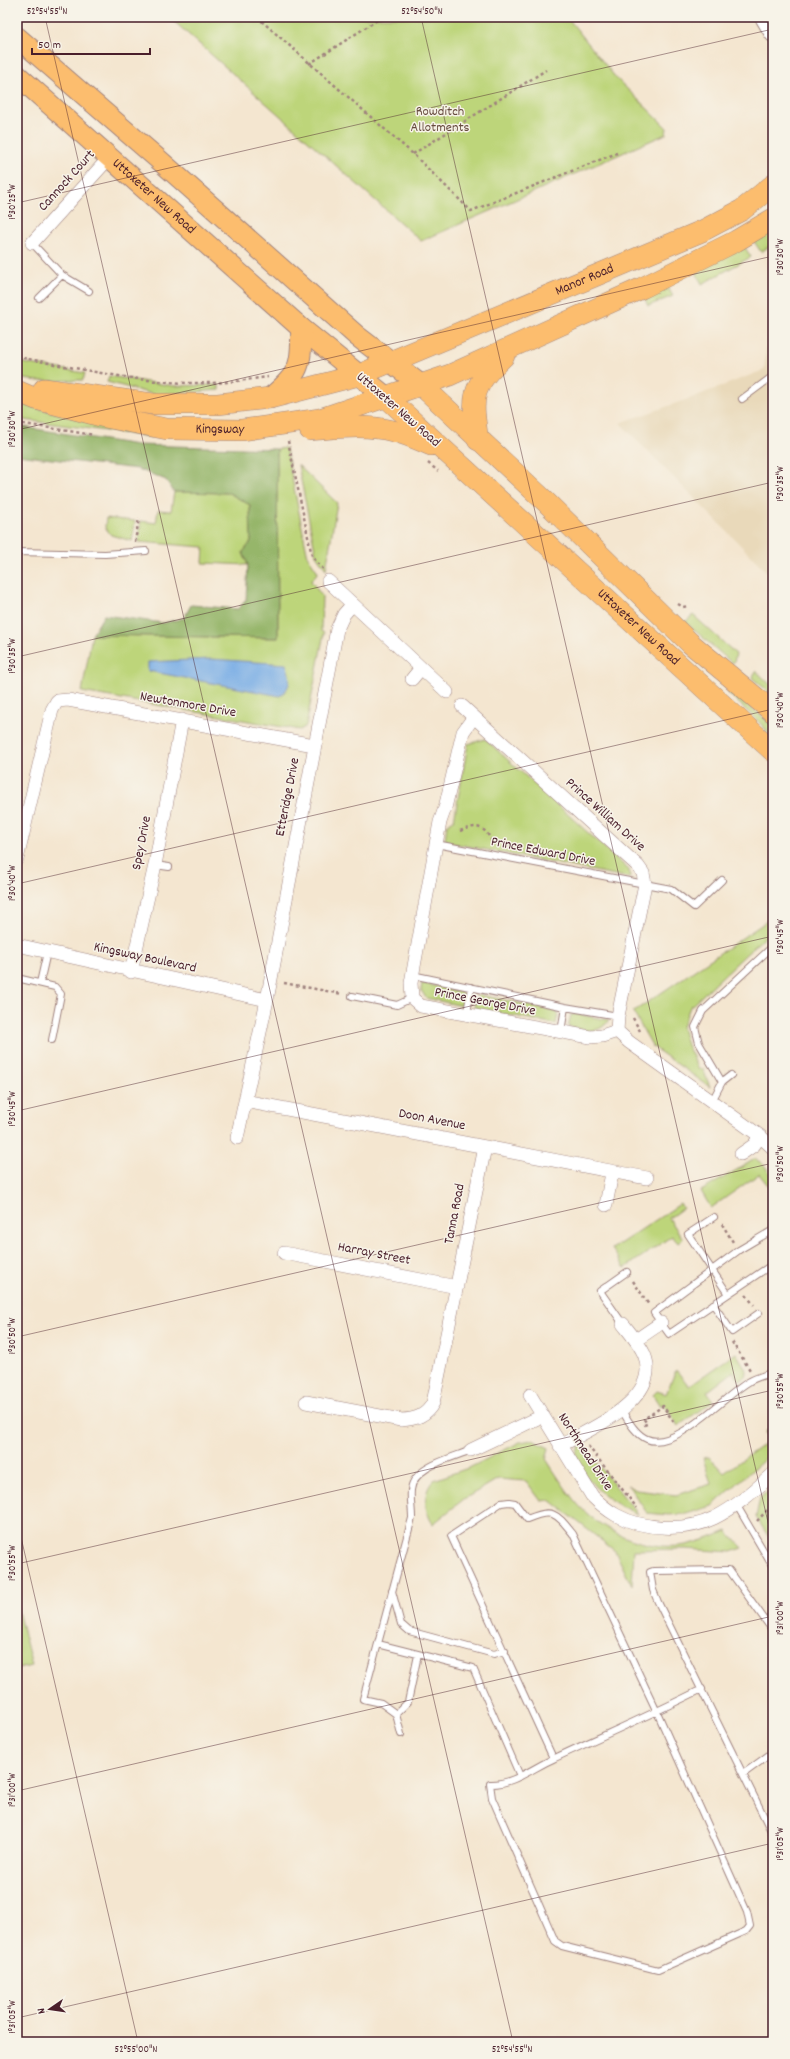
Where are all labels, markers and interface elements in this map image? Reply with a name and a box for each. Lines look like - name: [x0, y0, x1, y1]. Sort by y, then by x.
- text: 52°54'55"N: [27, 5, 67, 19]
- text: 52°54'50"N: [401, 5, 443, 19]
- scale bar: [32, 30, 150, 56]
- text: 50 m: [38, 37, 61, 54]
- park label: Rowditch Allotments: [410, 102, 470, 138]
- street label: Cannock Court: [34, 146, 100, 216]
- street label: Uttoxeter New Road: [107, 154, 200, 239]
- text: 1°30'25"W: [6, 184, 20, 220]
- text: 1°30'30"W: [774, 239, 788, 275]
- street label: Manor Road: [552, 259, 617, 302]
- street label: Uttoxeter New Road: [351, 368, 445, 452]
- text: 1°30'30"W: [6, 411, 20, 447]
- street label: Kingsway: [195, 419, 245, 440]
- text: 1°30'35"W: [774, 466, 788, 502]
- street label: Uttoxeter New Road: [592, 584, 684, 671]
- text: 1°30'35"W: [6, 638, 20, 674]
- street label: Newtonmore Drive: [138, 687, 238, 723]
- text: 1°30'40"W: [774, 692, 788, 728]
- street label: Etteridge Drive: [271, 756, 305, 838]
- street label: Prince William Drive: [560, 774, 650, 856]
- street label: Spey Drive: [127, 814, 157, 872]
- street label: Prince Edward Drive: [489, 832, 597, 872]
- text: 1°30'40"W: [6, 865, 20, 901]
- text: 1°30'45"W: [774, 919, 788, 955]
- street label: Kingsway Boulevard: [92, 937, 198, 979]
- street label: Prince George Drive: [433, 982, 537, 1022]
- text: 1°30'45"W: [6, 1091, 20, 1127]
- street label: Doon Avenue: [397, 1104, 467, 1136]
- text: 1°30'50"W: [774, 1145, 788, 1182]
- street label: Tanna Road: [439, 1182, 471, 1246]
- street label: Harray Street: [336, 1237, 412, 1271]
- text: 1°30'50"W: [6, 1317, 20, 1354]
- text: 1°30'55"W: [774, 1373, 788, 1409]
- street label: Northmead Drive: [552, 1409, 618, 1495]
- text: 1°30'55"W: [6, 1545, 20, 1581]
- text: 1°31'00"W: [774, 1601, 788, 1635]
- text: 1°31'00"W: [6, 1773, 20, 1807]
- text: 1°31'05"W: [774, 1827, 788, 1861]
- north arrow: [30, 1989, 70, 2029]
- text: 1°31'05"W: [6, 2000, 20, 2034]
- text: N: [34, 2006, 51, 2015]
- text: 52°55'00"N: [115, 2043, 157, 2057]
- text: 52°54'55"N: [492, 2043, 532, 2057]

